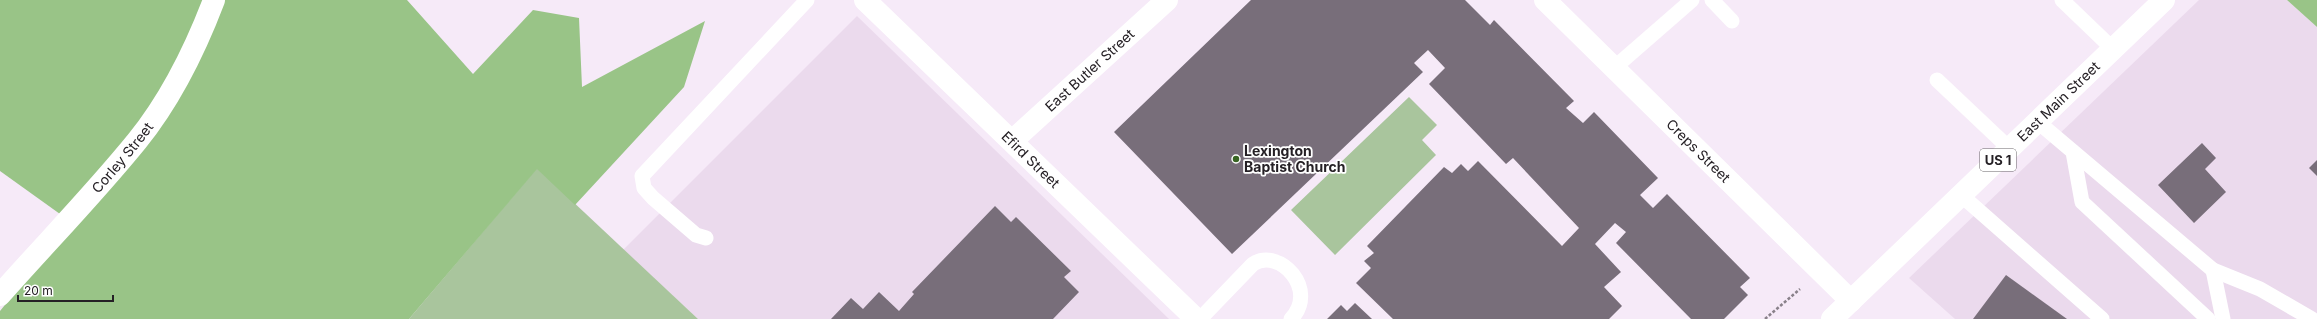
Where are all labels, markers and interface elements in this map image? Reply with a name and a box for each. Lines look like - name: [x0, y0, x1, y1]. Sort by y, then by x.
- street label: East Butler Street: [1041, 25, 1138, 115]
- street label: East Main Street: [2013, 57, 2103, 145]
- street label: Creps Street: [1663, 115, 1734, 186]
- street label: Corley Street: [88, 118, 157, 196]
- street label: Efird Street: [998, 127, 1064, 191]
- place label: Lexington Baptist Church: [1244, 142, 1346, 175]
- road number: US 1: [1980, 149, 2016, 171]
- marker: Lexington Baptist Church: [1231, 154, 1241, 164]
- scale bar: [18, 277, 113, 303]
- text: 20 m: [24, 283, 53, 298]

